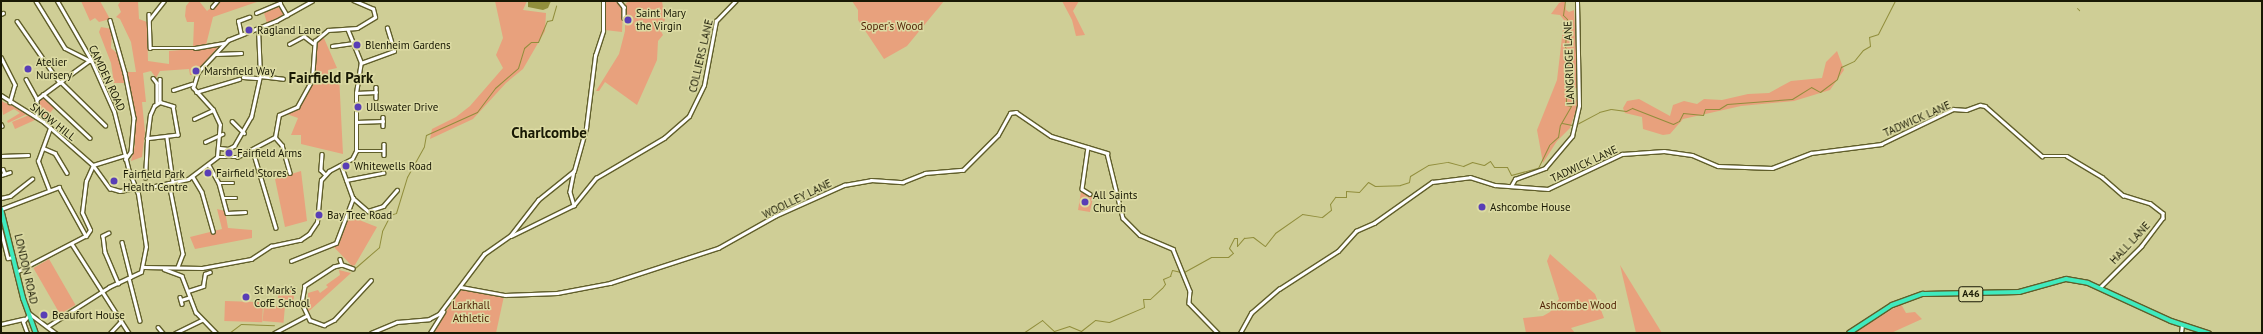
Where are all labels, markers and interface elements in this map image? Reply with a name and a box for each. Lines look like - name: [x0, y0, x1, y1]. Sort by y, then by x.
- place label: Saint Mary the Virgin: [636, 7, 686, 33]
- marker: Saint Mary the Virgin: [623, 15, 633, 25]
- street label: COLLIERS LANE: [686, 18, 716, 94]
- park label: Soper's Wood: [861, 19, 923, 33]
- street label: LANGRIDGE LANE: [1561, 21, 1577, 105]
- place label: Ragland Lane: [257, 23, 321, 37]
- marker: Ragland Lane: [244, 25, 254, 35]
- place label: Blenheim Gardens: [365, 38, 451, 52]
- marker: Blenheim Gardens: [352, 40, 362, 50]
- street label: CAMDEN ROAD: [86, 43, 128, 113]
- place label: Atelier Nursery: [36, 56, 72, 82]
- marker: Atelier Nursery: [23, 64, 33, 74]
- place label: Marshfield Way: [204, 64, 275, 78]
- marker: Marshfield Way: [191, 66, 201, 76]
- district label: Fairfield Park: [289, 69, 373, 87]
- street label: TADWICK LANE: [1881, 98, 1953, 140]
- street label: SNOW HILL: [27, 100, 79, 144]
- place label: Ullswater Drive: [366, 100, 438, 114]
- marker: Ullswater Drive: [353, 102, 363, 112]
- district label: Charlcombe: [511, 124, 587, 142]
- street label: TADWICK LANE: [1548, 143, 1620, 185]
- place label: Fairfield Arms: [237, 146, 302, 160]
- marker: Fairfield Arms: [224, 148, 234, 158]
- place label: Whitewells Road: [354, 159, 432, 173]
- marker: Whitewells Road: [341, 161, 351, 171]
- place label: Fairfield Stores: [216, 166, 287, 180]
- place label: Fairfield Park Health Centre: [123, 168, 188, 194]
- marker: Fairfield Stores: [203, 168, 213, 178]
- marker: Fairfield Park Health Centre: [108, 175, 120, 187]
- street label: WOOLLEY LANE: [760, 176, 834, 222]
- place label: All Saints Church: [1093, 189, 1137, 215]
- marker: All Saints Church: [1080, 197, 1090, 207]
- place label: Ashcombe House: [1490, 200, 1571, 214]
- marker: Ashcombe House: [1477, 202, 1487, 212]
- place label: Bay Tree Road: [327, 208, 393, 222]
- marker: Bay Tree Road: [314, 210, 324, 220]
- street label: HALL LANE: [2107, 219, 2153, 267]
- street label: LONDON ROAD: [11, 232, 41, 306]
- place label: St Mark's CofE School: [254, 284, 310, 310]
- road number: A46: [1958, 286, 1984, 302]
- marker: St Mark's CofE School: [241, 292, 251, 302]
- park label: Ashcombe Wood: [1539, 298, 1617, 312]
- park label: Larkhall Athletic: [452, 299, 490, 325]
- place label: Beaufort House: [52, 308, 125, 322]
- marker: Beaufort House: [39, 310, 49, 320]

